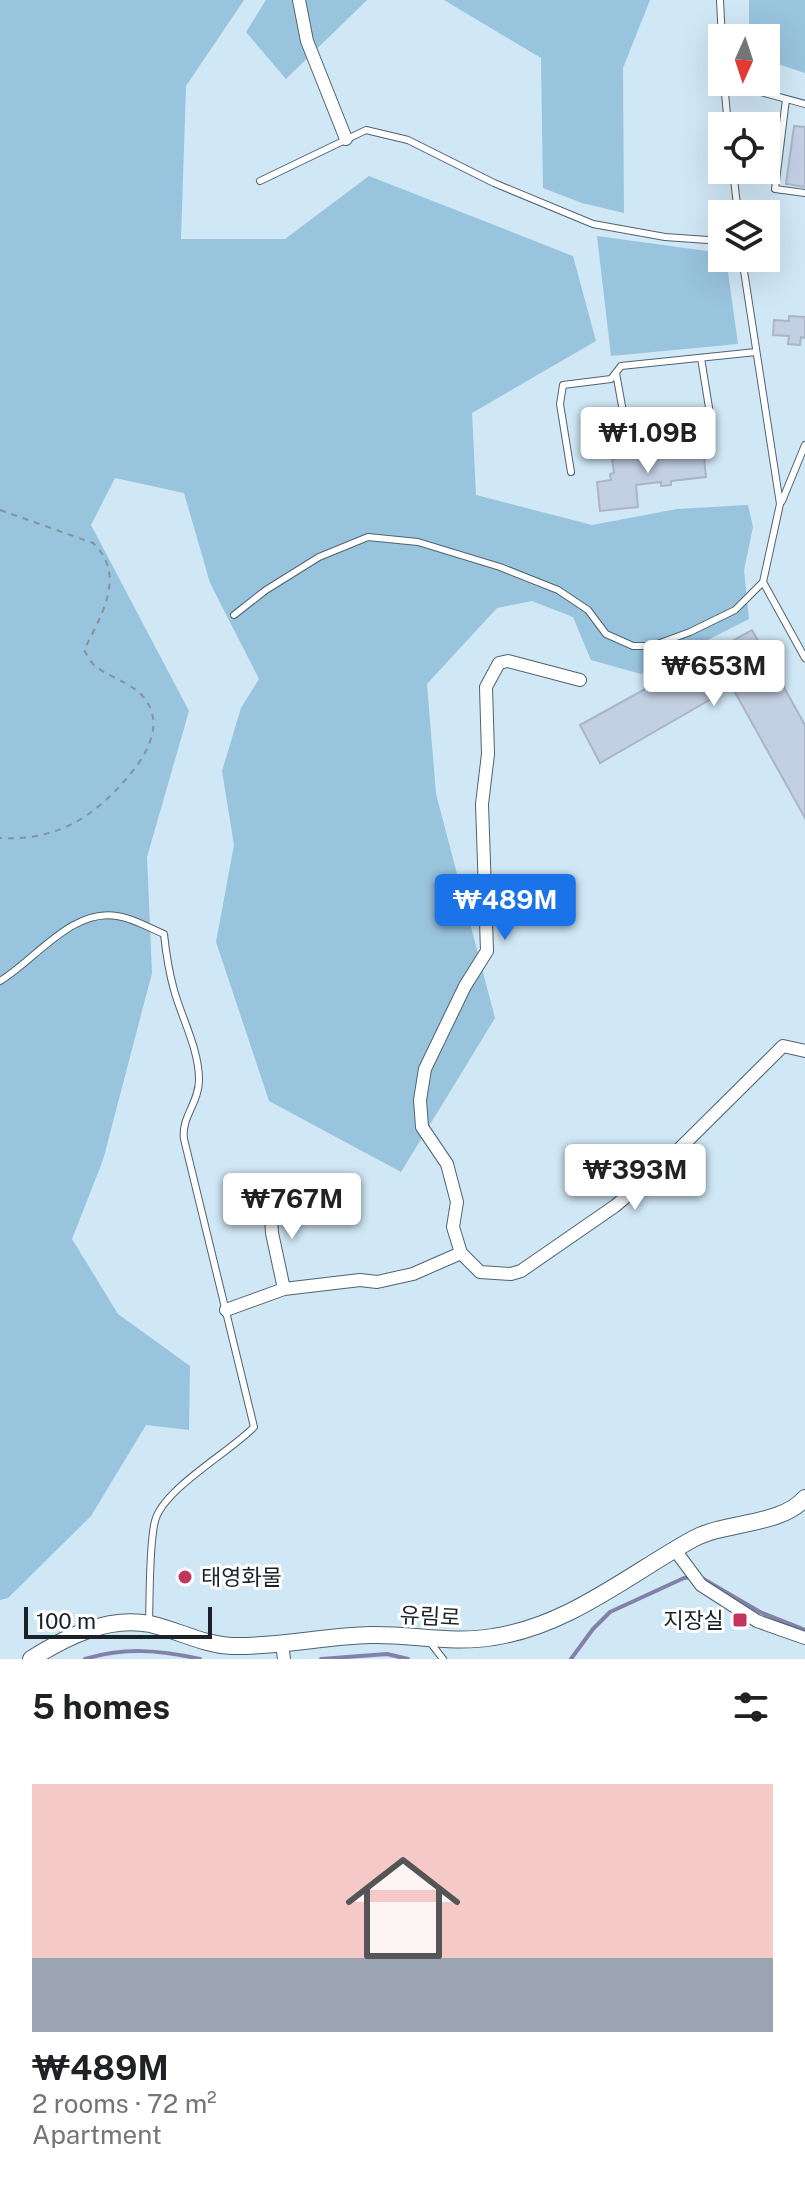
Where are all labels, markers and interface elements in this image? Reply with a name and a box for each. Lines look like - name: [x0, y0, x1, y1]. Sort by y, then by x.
- north arrow: [708, 24, 780, 96]
- map controls: [708, 24, 780, 272]
- button: locate: [708, 112, 780, 184]
- button: layers: [708, 200, 780, 272]
- pin: ₩1.09B: [583, 407, 713, 475]
- text: ₩1.09B: [599, 417, 697, 448]
- pin: ₩653M: [658, 640, 770, 708]
- text: ₩653M: [662, 650, 766, 681]
- pin: ₩489M: [449, 874, 561, 942]
- text: ₩489M: [453, 884, 557, 915]
- pin: ₩393M: [579, 1144, 691, 1212]
- text: ₩393M: [583, 1154, 687, 1185]
- pin: ₩767M: [236, 1173, 348, 1241]
- text: ₩767M: [241, 1183, 343, 1214]
- place label: 태영화물: [201, 1564, 282, 1590]
- marker: 태영화물: [176, 1568, 194, 1586]
- street label: 유림로: [399, 1601, 461, 1631]
- scale bar: [24, 1603, 212, 1639]
- place label: 지장실: [663, 1607, 724, 1633]
- text: 100 m: [36, 1608, 96, 1634]
- marker: 지장실: [731, 1611, 749, 1629]
- icon: filters: [729, 1685, 773, 1729]
- text: 5 homes: [32, 1687, 170, 1727]
- icon: home: [331, 1836, 475, 1980]
- text: ₩489M: [32, 2048, 169, 2088]
- text: 2 rooms · 72 m²: [32, 2088, 217, 2119]
- text: Apartment: [32, 2119, 162, 2150]

